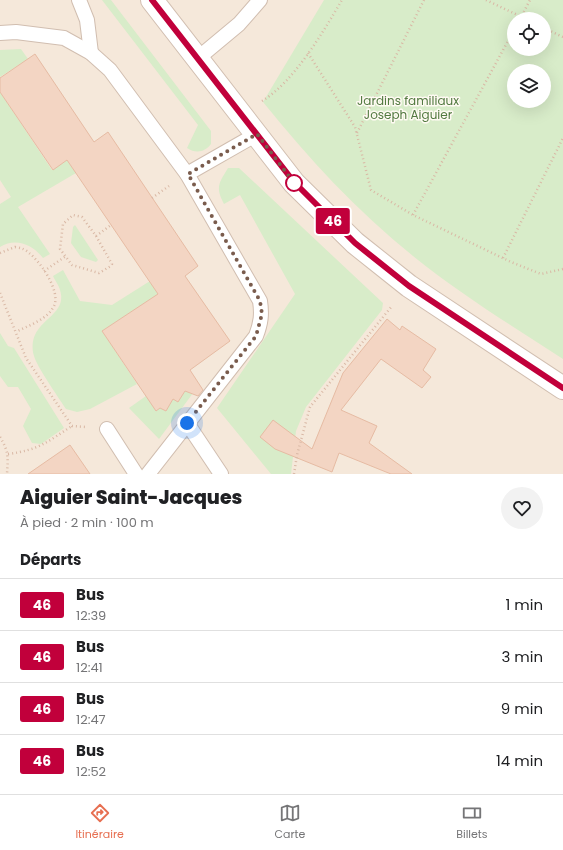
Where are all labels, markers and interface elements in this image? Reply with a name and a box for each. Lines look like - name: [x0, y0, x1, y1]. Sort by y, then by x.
- map controls: [507, 12, 551, 108]
- button: locate: [507, 12, 551, 56]
- button: layers: [507, 64, 551, 108]
- park label: Jardins familiaux Joseph Aiguier: [357, 92, 459, 123]
- unlabelled marker: [285, 174, 303, 192]
- line badge: 46: [315, 208, 351, 234]
- text: 46: [324, 211, 342, 231]
- your location: [177, 413, 197, 433]
- text: Aiguier Saint-Jacques: [20, 484, 242, 511]
- button: heart: [501, 487, 543, 529]
- text: À pied · 2 min · 100 m: [20, 513, 154, 532]
- text: Départs: [20, 549, 81, 570]
- text: Bus: [76, 584, 104, 605]
- text: 1 min: [505, 594, 543, 615]
- text: 46: [33, 595, 51, 615]
- text: 12:39: [76, 606, 106, 625]
- text: Bus: [76, 636, 104, 657]
- text: 3 min: [501, 646, 543, 667]
- text: 46: [33, 647, 51, 667]
- text: 12:41: [76, 658, 103, 677]
- text: Bus: [76, 688, 104, 709]
- text: 9 min: [501, 698, 543, 719]
- text: 46: [33, 699, 51, 719]
- text: 12:47: [76, 710, 106, 729]
- text: Bus: [76, 740, 104, 761]
- text: 14 min: [496, 750, 543, 771]
- text: 46: [33, 751, 51, 771]
- text: 12:52: [76, 762, 106, 781]
- tab: Itinéraire: [75, 802, 124, 843]
- tab: Carte: [275, 802, 305, 843]
- tab: Billets: [456, 802, 488, 843]

